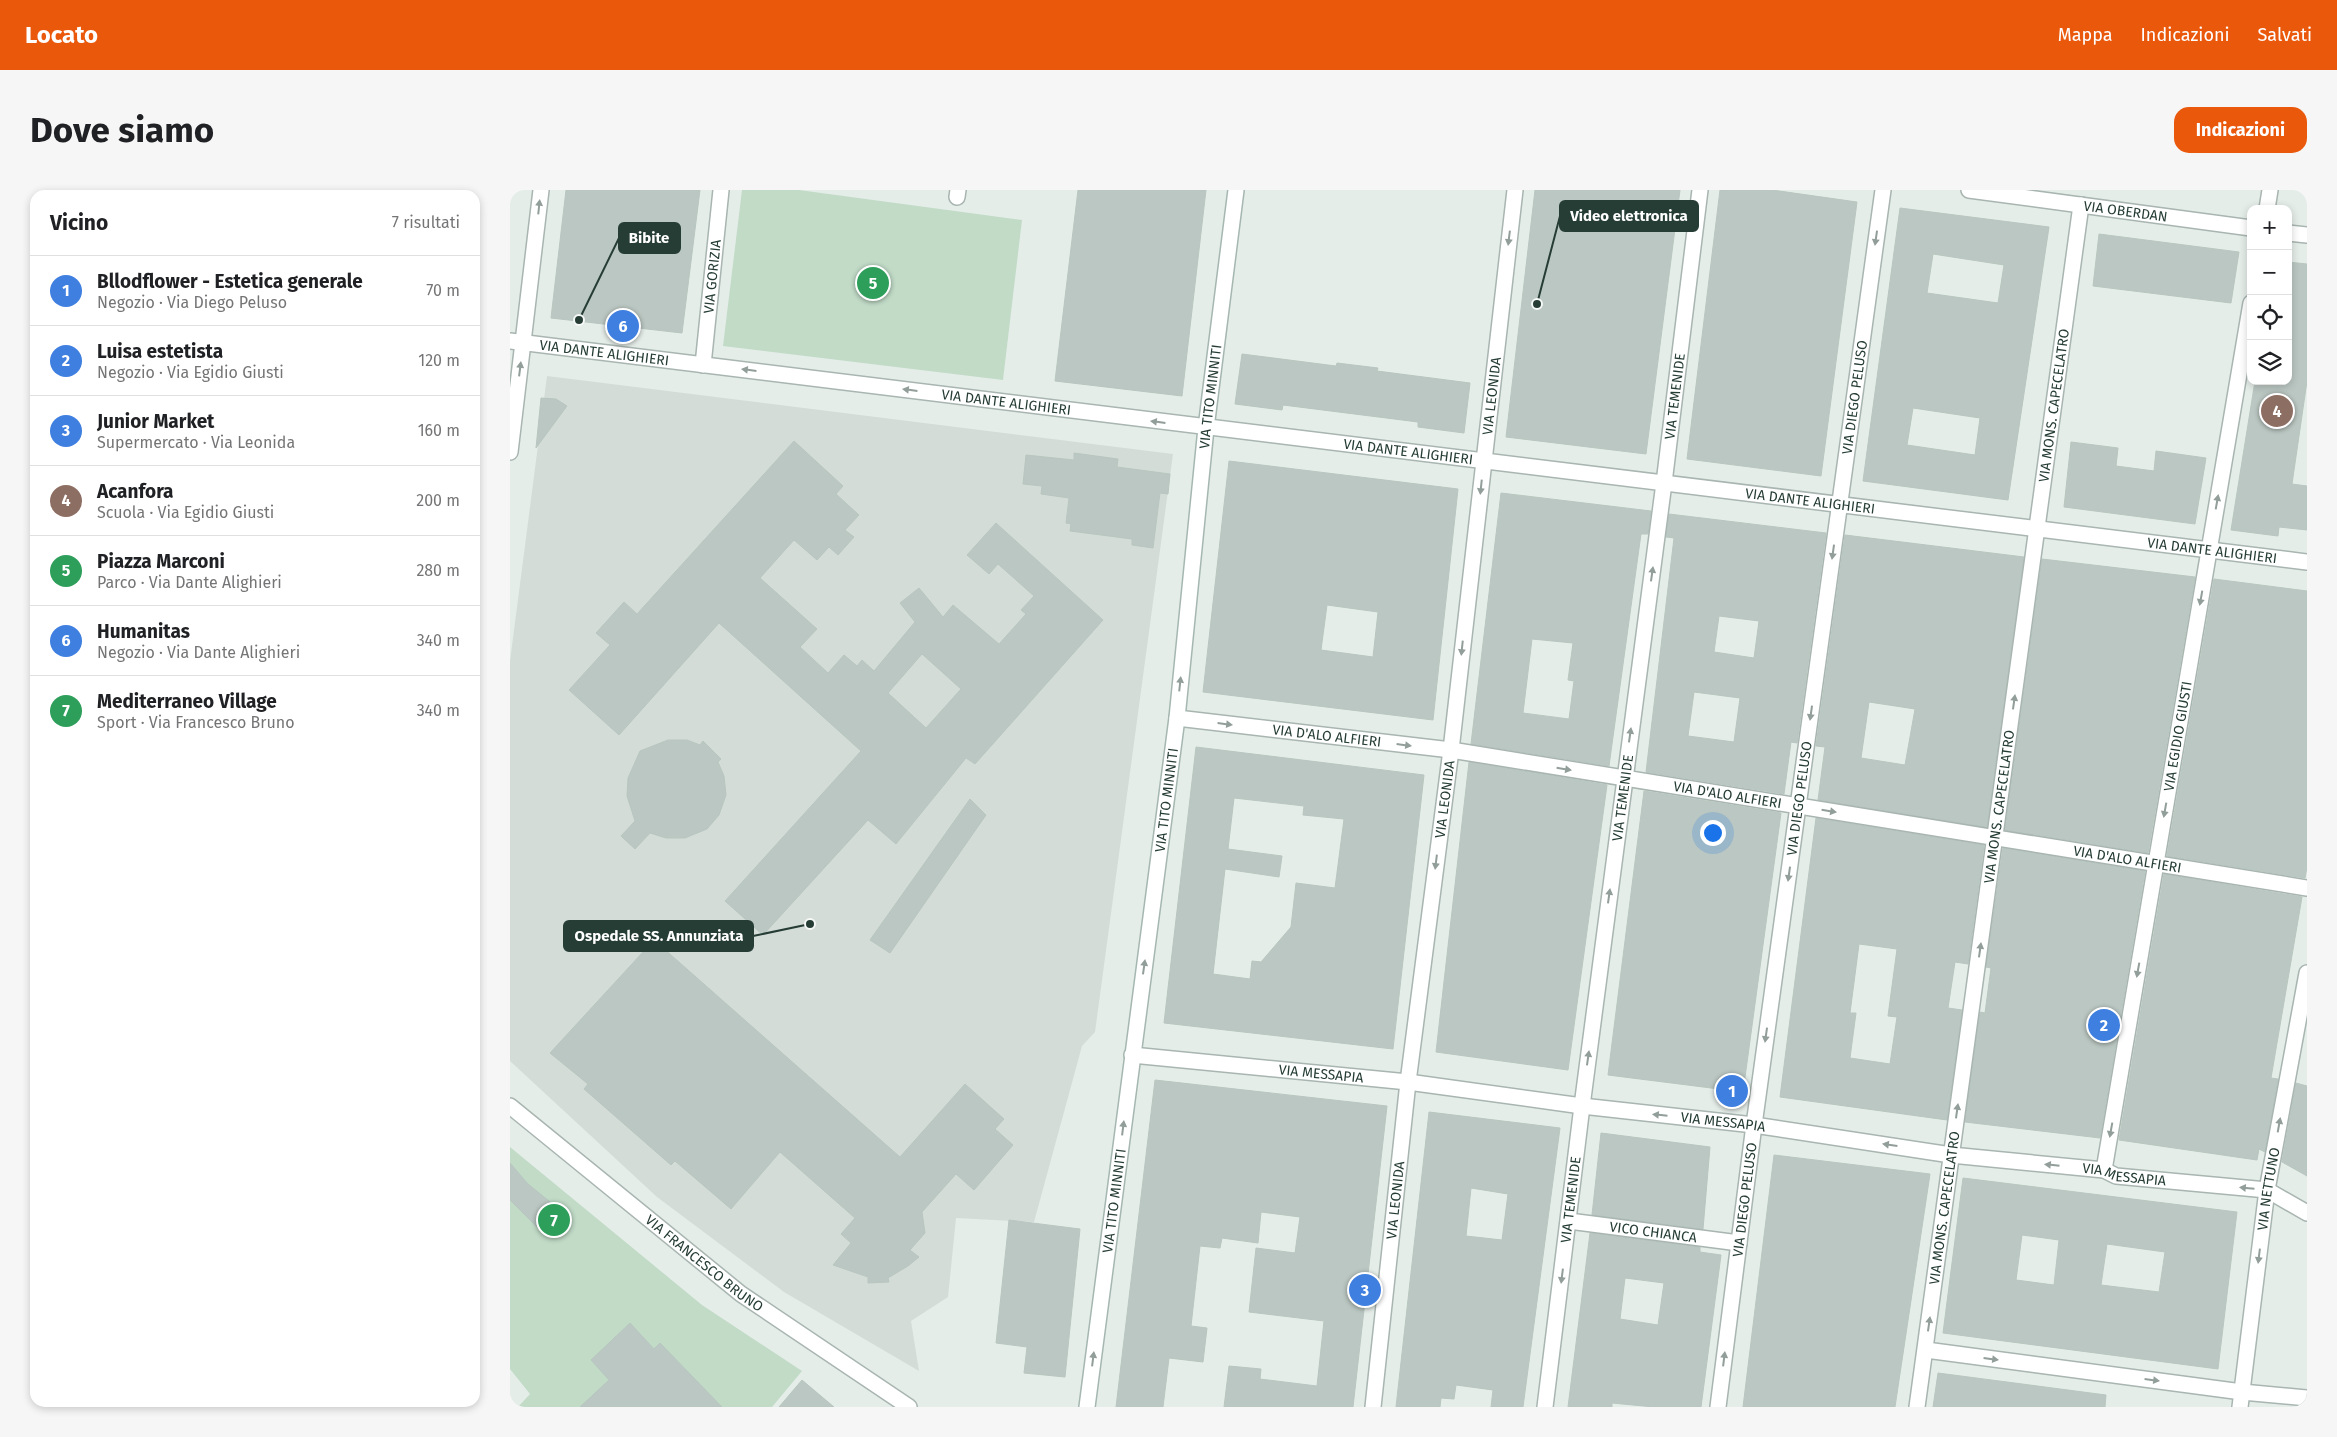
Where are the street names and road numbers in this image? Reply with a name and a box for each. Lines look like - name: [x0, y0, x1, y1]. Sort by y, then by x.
- street label: VIA OBERDAN: [2083, 197, 2169, 225]
- street label: VIA GORIZIA: [700, 239, 724, 314]
- street label: VIA MONS. CAPECELATRO: [2035, 327, 2073, 483]
- street label: VIA DANTE ALIGHIERI: [539, 336, 670, 369]
- street label: VIA DIEGO PELUSO: [1838, 339, 1871, 455]
- street label: VIA TITO MINNITI: [1195, 343, 1225, 450]
- street label: VIA TEMENIDE: [1661, 352, 1688, 441]
- street label: VIA LEONIDA: [1479, 356, 1504, 436]
- street label: VIA DANTE ALIGHIERI: [940, 386, 1072, 418]
- street label: VIA DANTE ALIGHIERI: [1342, 435, 1474, 468]
- street label: VIA DANTE ALIGHIERI: [1744, 485, 1876, 517]
- street label: VIA DANTE ALIGHIERI: [2146, 534, 2278, 567]
- street label: VIA EGIDIO GIUSTI: [2160, 680, 2195, 793]
- street label: VIA D'ALO ALFIERI: [1272, 721, 1382, 750]
- street label: VIA MONS. CAPECELATRO: [1980, 729, 2018, 884]
- street label: VIA DIEGO PELUSO: [1783, 740, 1815, 857]
- street label: VIA TITO MINNITI: [1151, 747, 1181, 853]
- street label: VIA TEMENIDE: [1608, 754, 1637, 842]
- street label: VIA LEONIDA: [1431, 759, 1458, 839]
- street label: VIA D'ALO ALFIERI: [1672, 777, 1783, 812]
- street label: VIA D'ALO ALFIERI: [2072, 842, 2183, 876]
- street label: VIA MESSAPIA: [1278, 1061, 1364, 1086]
- street label: VIA MESSAPIA: [1680, 1108, 1767, 1135]
- street label: VIA MONS. CAPECELATRO: [1925, 1130, 1963, 1286]
- street label: VIA DIEGO PELUSO: [1729, 1141, 1760, 1258]
- street label: VIA NETTUNO: [2254, 1146, 2283, 1231]
- street label: VIA TITO MINNITI: [1099, 1148, 1129, 1254]
- street label: VIA TEMENIDE: [1557, 1155, 1584, 1244]
- street label: VIA MESSAPIA: [2082, 1159, 2167, 1189]
- street label: VIA LEONIDA: [1383, 1160, 1408, 1240]
- street label: VIA FRANCESCO BRUNO: [642, 1211, 767, 1315]
- street label: VICO CHIANCA: [1609, 1218, 1698, 1246]

